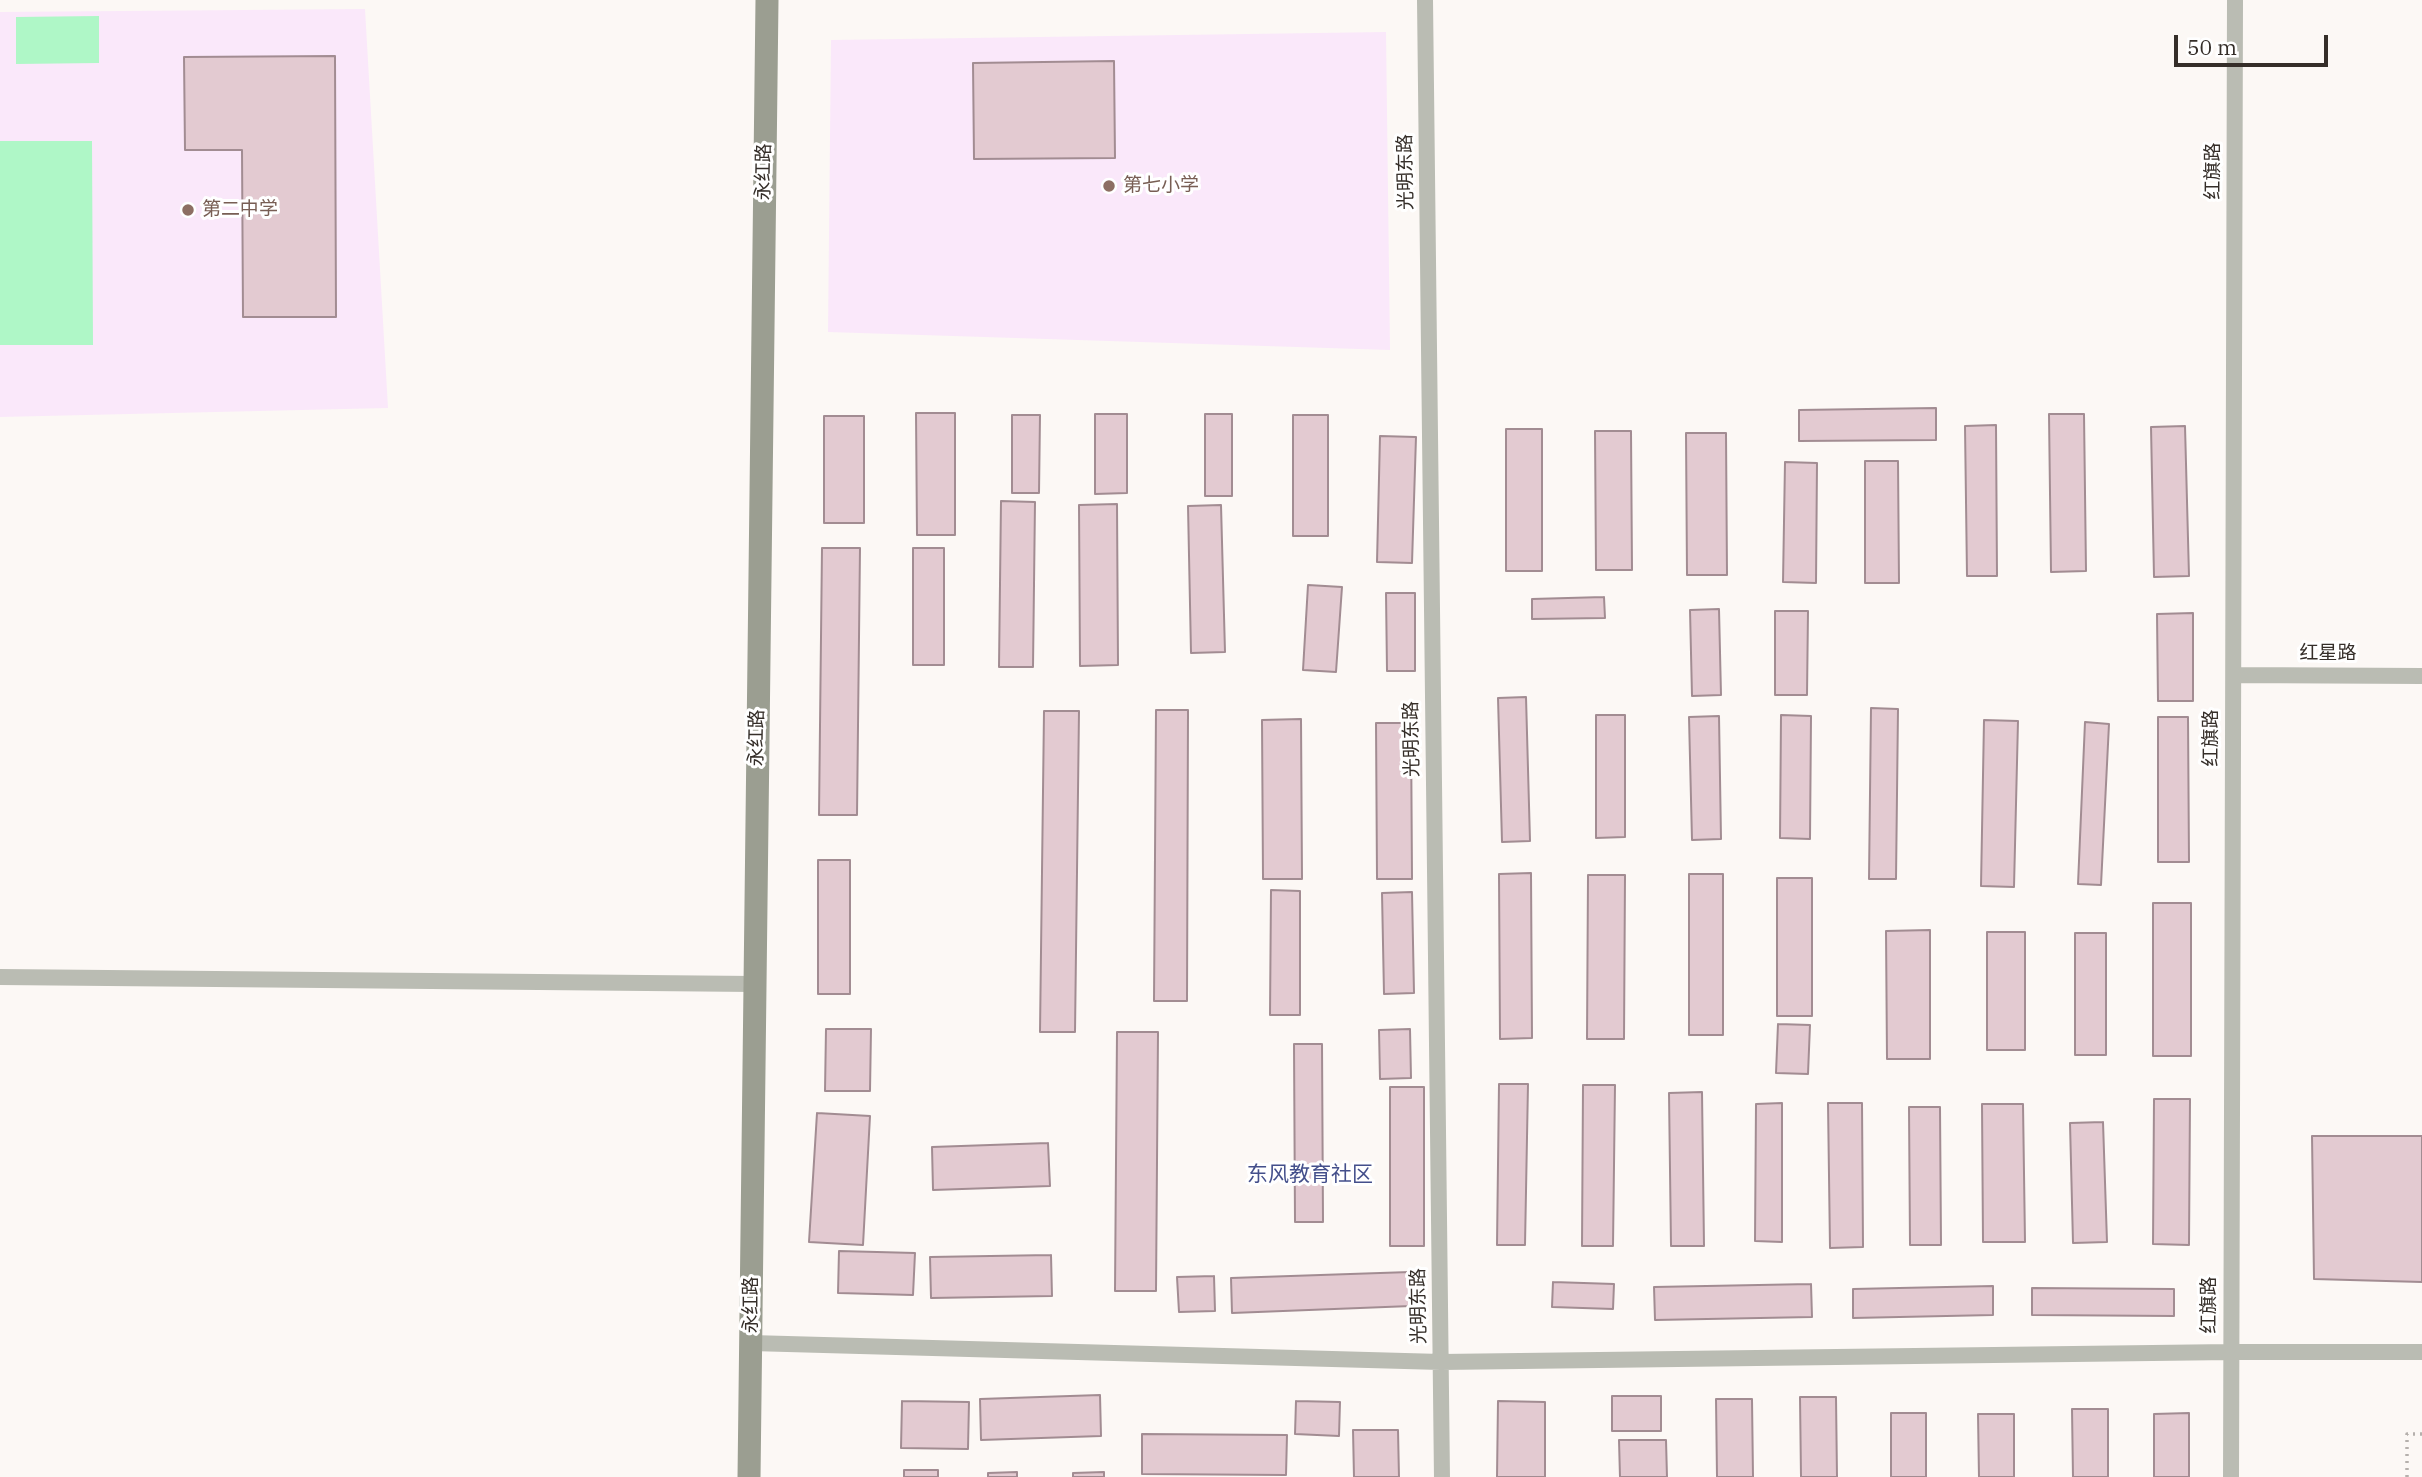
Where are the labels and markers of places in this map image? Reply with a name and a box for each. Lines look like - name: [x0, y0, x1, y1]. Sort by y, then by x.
- place label: 第七小学: [1123, 175, 1199, 197]
- marker: 第七小学: [1101, 178, 1117, 194]
- place label: 第二中学: [202, 199, 278, 221]
- marker: 第二中学: [180, 202, 196, 218]

